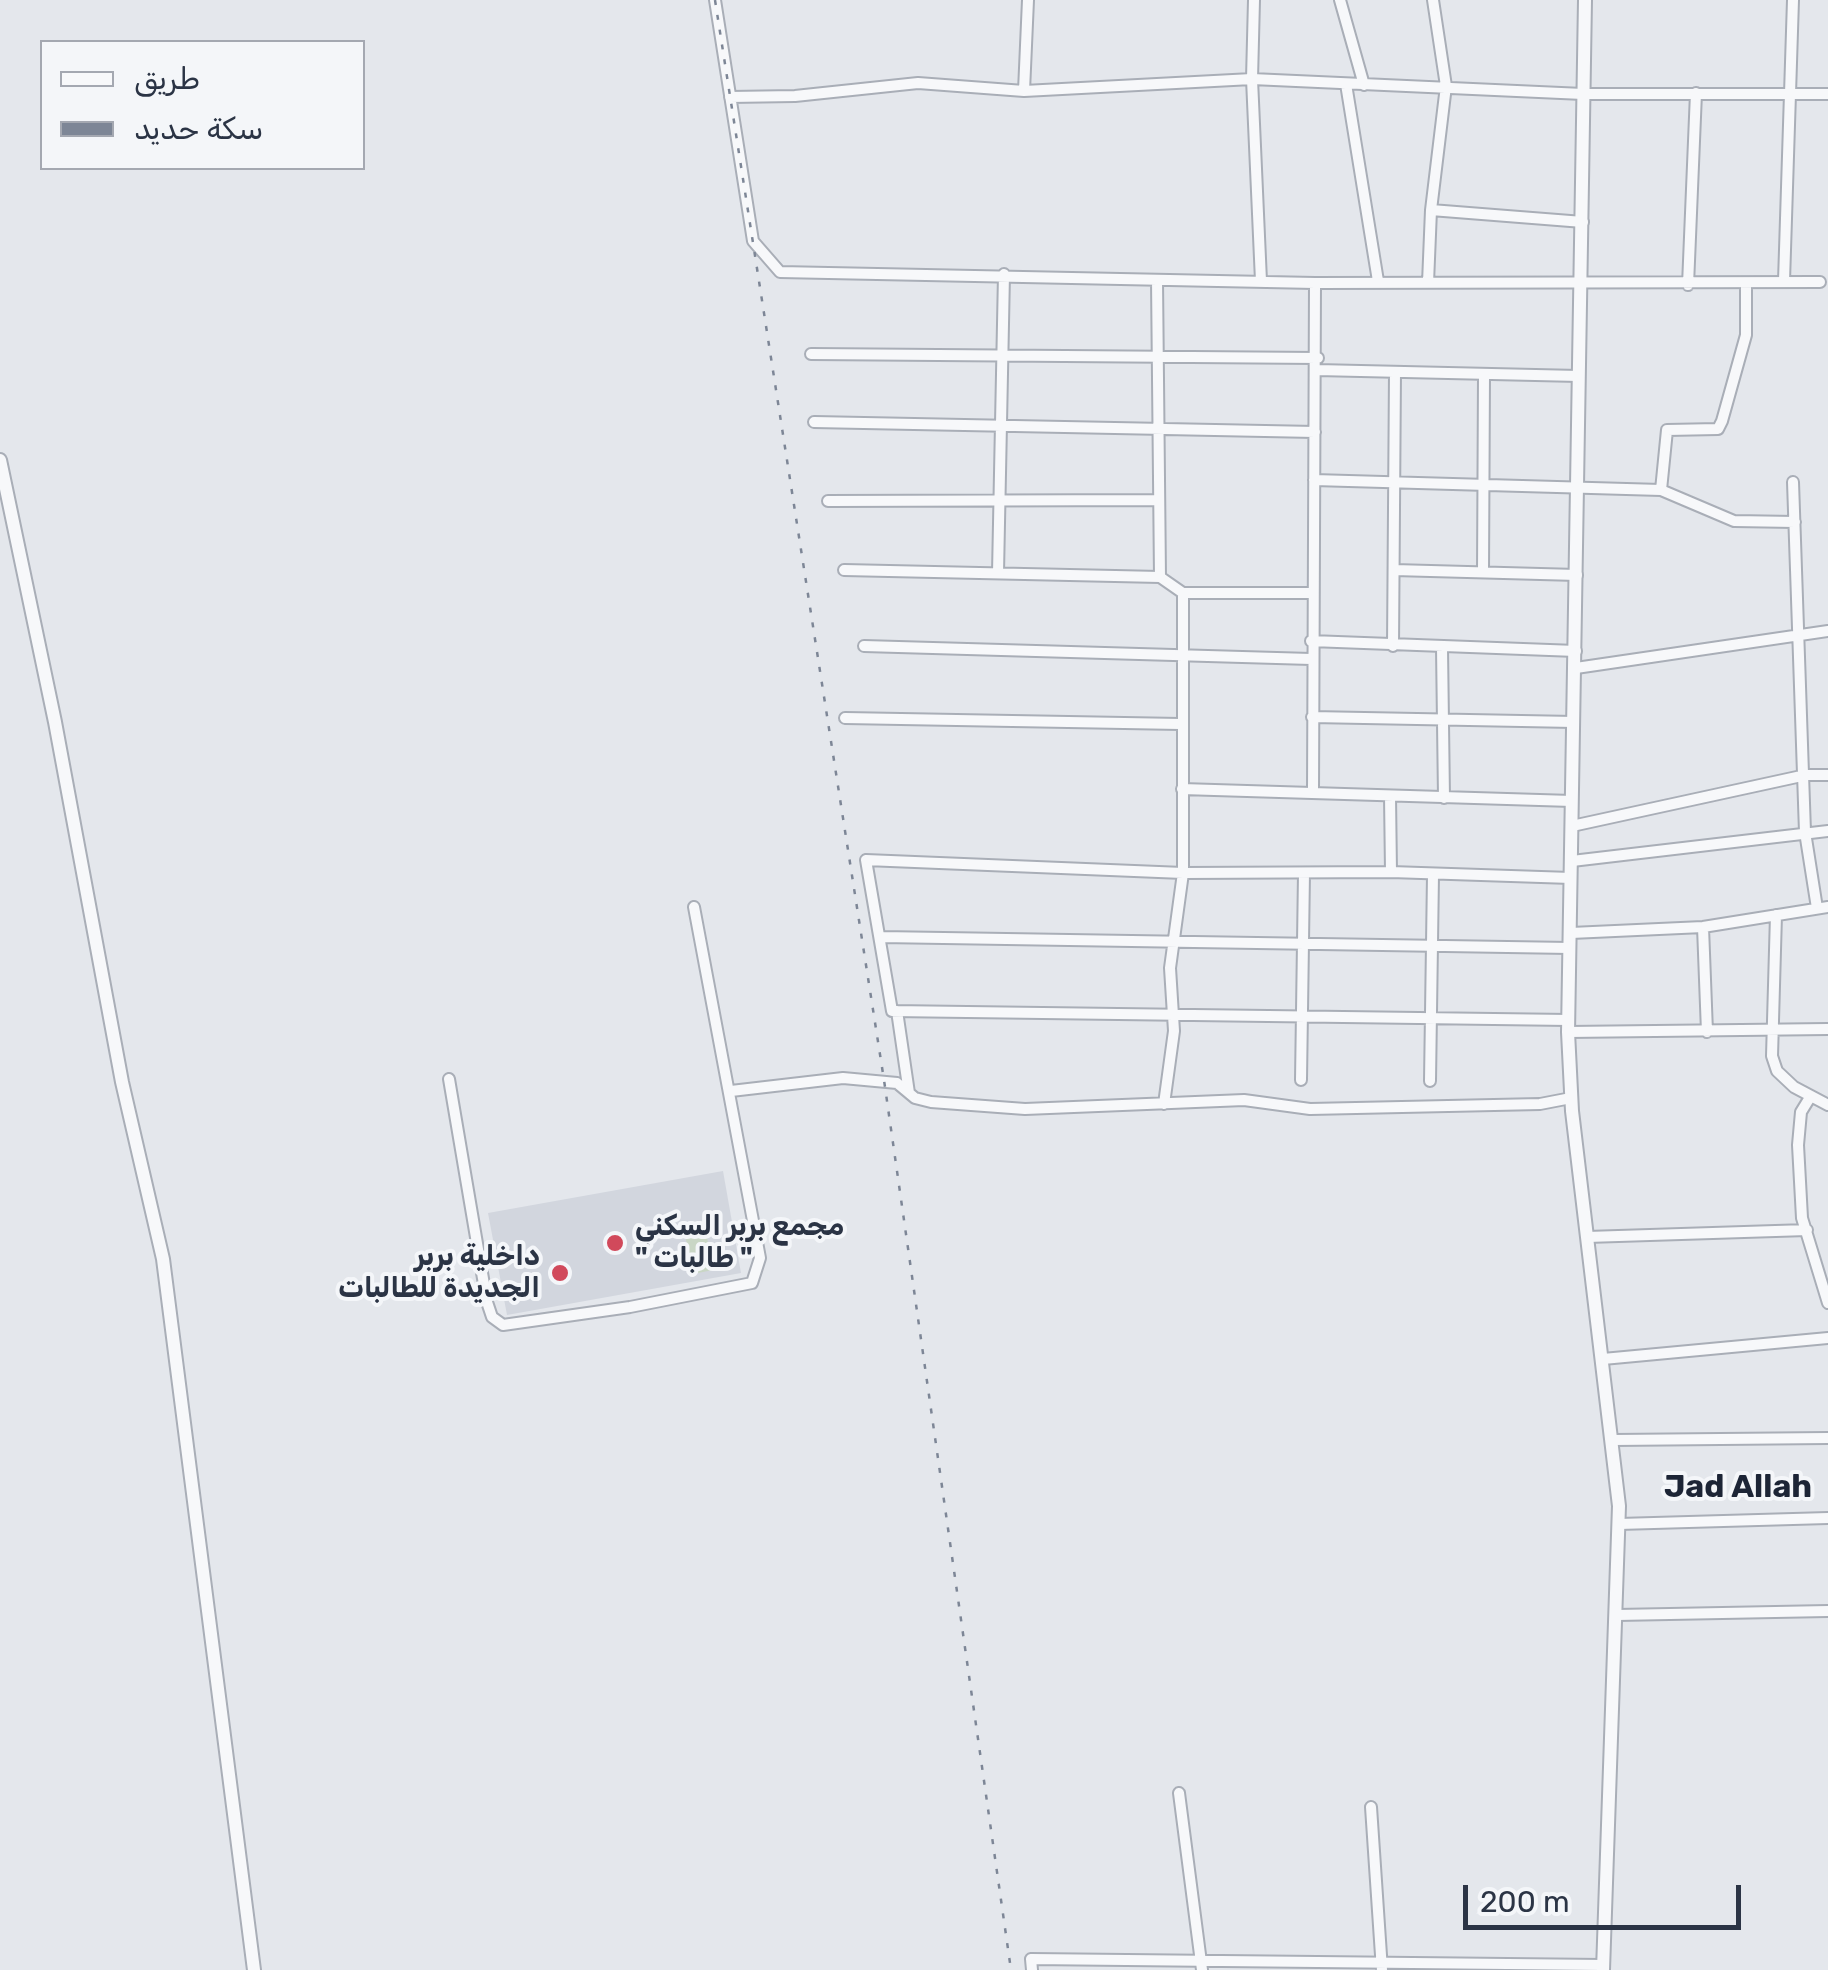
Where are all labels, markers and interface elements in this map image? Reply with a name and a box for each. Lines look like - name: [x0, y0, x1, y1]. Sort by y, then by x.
- legend: [40, 40, 365, 170]
- text: طريق: [134, 61, 200, 97]
- text: سكة حديد: [134, 111, 263, 147]
- place label: مجمع بربر السكني " طالبات ": [635, 1210, 844, 1276]
- marker: مجمع بربر السكني " طالبات ": [604, 1232, 626, 1254]
- place label: داخلية بربر الجديدة للطالبات: [338, 1240, 540, 1306]
- marker: داخلية بربر الجديدة للطالبات: [549, 1262, 571, 1284]
- district label: Jad Allah: [1664, 1469, 1812, 1507]
- scale bar: [1468, 1865, 1746, 1927]
- text: 200 m: [1480, 1884, 1570, 1920]

